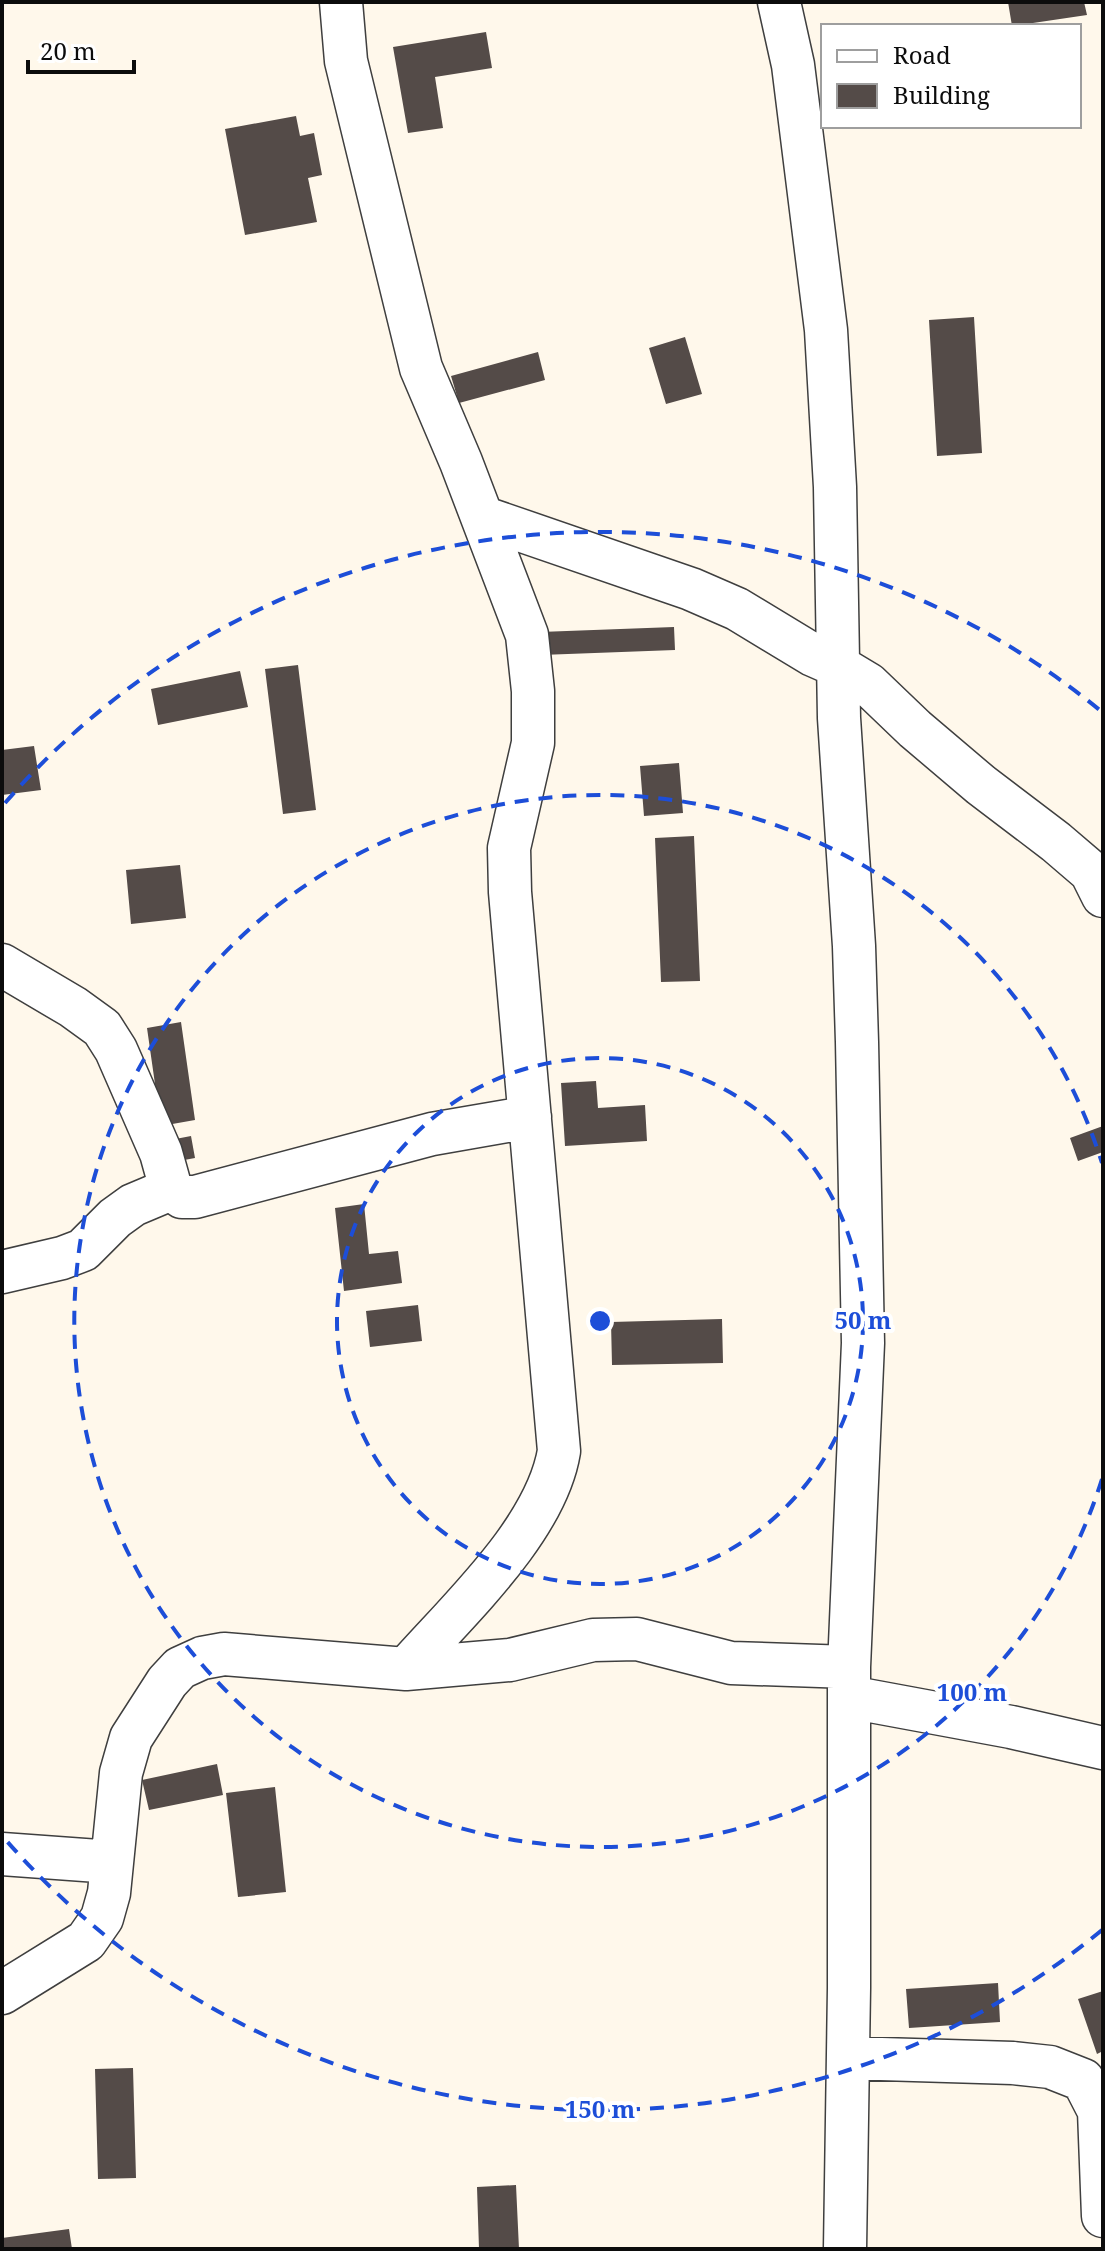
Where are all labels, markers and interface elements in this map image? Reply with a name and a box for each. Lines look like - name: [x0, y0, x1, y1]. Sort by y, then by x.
- scale bar: [28, 24, 134, 74]
- legend: [821, 24, 1081, 128]
- text: 20 m: [40, 34, 96, 67]
- text: Road: [893, 38, 951, 71]
- text: Building: [893, 78, 990, 111]
- text: 50 m: [834, 1303, 892, 1336]
- centre of rings: [586, 1307, 614, 1335]
- text: 100 m: [937, 1675, 1008, 1708]
- text: 150 m: [565, 2092, 636, 2125]

